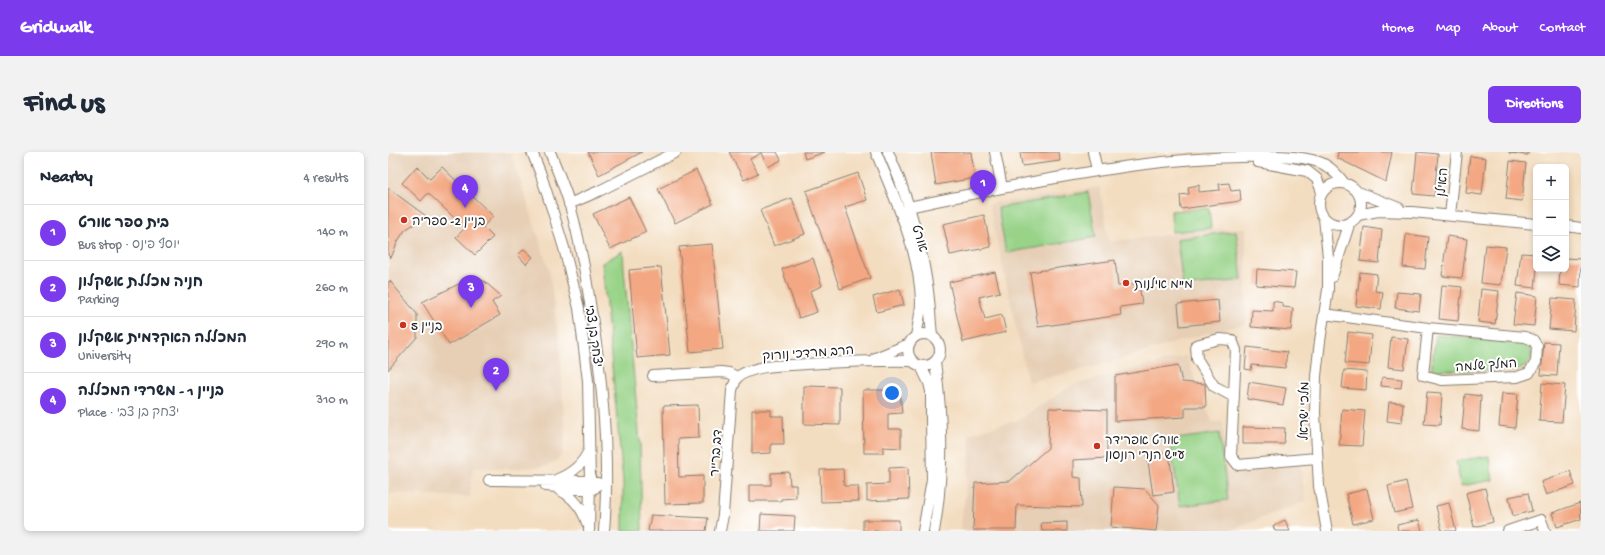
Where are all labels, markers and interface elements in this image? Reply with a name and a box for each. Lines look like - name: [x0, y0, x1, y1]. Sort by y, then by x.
- text: Gridwalk: [20, 17, 92, 40]
- text: Home: [1382, 20, 1414, 37]
- text: Map: [1436, 20, 1460, 37]
- text: About: [1482, 20, 1518, 37]
- text: Contact: [1540, 20, 1585, 37]
- button: Directions: [1488, 86, 1581, 123]
- text: Find us: [24, 88, 104, 121]
- map controls: [1533, 164, 1569, 272]
- button: +: [1533, 164, 1569, 200]
- street label: האילן: [1434, 167, 1452, 197]
- text: Nearby: [40, 168, 93, 188]
- pin: 1: [970, 170, 996, 203]
- text: 4 results: [304, 171, 348, 186]
- pin: 4: [452, 175, 478, 208]
- button: −: [1533, 200, 1569, 236]
- text: בית ספר אורט: [78, 215, 169, 233]
- marker: בניין 2- ספריה: [399, 215, 409, 225]
- place label: בניין 2- ספריה: [412, 215, 485, 230]
- street label: אורט: [907, 223, 930, 254]
- text: 1: [50, 225, 56, 240]
- text: 140 m: [317, 225, 348, 240]
- button: layers: [1533, 236, 1569, 272]
- text: Bus stop · יוסף פינס: [78, 238, 180, 253]
- text: חניה מכללת אשקלון: [78, 274, 203, 292]
- pin: 3: [458, 275, 484, 308]
- place label: מ"מ אילנות: [1134, 277, 1193, 293]
- marker: מ"מ אילנות: [1121, 278, 1131, 288]
- text: 2: [50, 281, 56, 296]
- text: 260 m: [315, 281, 348, 296]
- text: Parking: [78, 293, 119, 308]
- street label: יצחק בן צבי: [581, 304, 605, 368]
- marker: בניין 5: [398, 320, 408, 330]
- place label: בניין 5: [411, 320, 443, 335]
- text: המכללה האקדמית אשקלון: [78, 330, 247, 348]
- text: 3: [50, 337, 56, 352]
- text: 290 m: [315, 337, 348, 352]
- street label: הרב מרדכי נורוק: [762, 344, 855, 365]
- text: University: [78, 349, 131, 364]
- street label: המלך שלמה: [1455, 356, 1517, 376]
- pin: 2: [483, 358, 509, 391]
- street label: מלכי ישראל: [1296, 381, 1314, 441]
- text: בניין 1 - משרדי המכללה: [78, 383, 224, 401]
- your location: [882, 383, 902, 403]
- text: 4: [50, 393, 56, 408]
- text: 310 m: [316, 393, 348, 408]
- text: Place · יצחק בן צבי: [78, 406, 179, 421]
- street label: דב ברייר: [708, 429, 727, 477]
- place label: אורט אפרידר ע"ש הנרי רונסון: [1105, 434, 1185, 464]
- marker: אורט אפרידר ע"ש הנרי רונסון: [1092, 441, 1102, 451]

